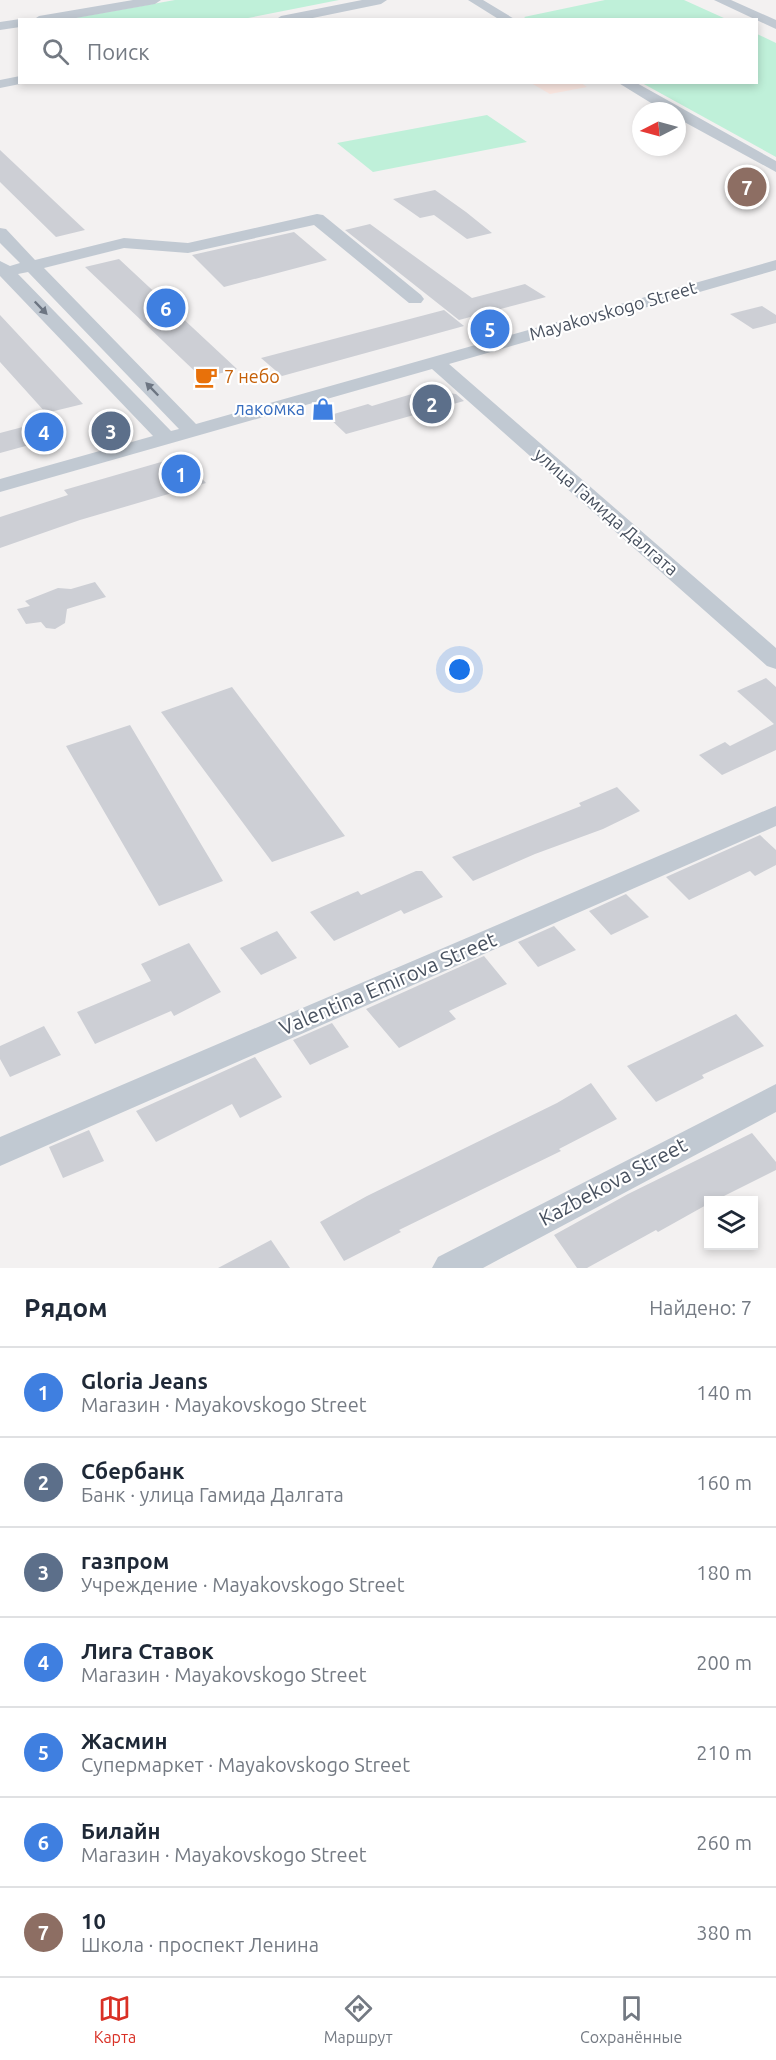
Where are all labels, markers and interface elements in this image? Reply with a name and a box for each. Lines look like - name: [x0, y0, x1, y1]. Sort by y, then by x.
- search box: [18, 18, 758, 84]
- icon: search: [39, 35, 72, 68]
- text: Поиск: [87, 39, 150, 64]
- north arrow: [632, 102, 686, 156]
- pin: 7: [728, 164, 766, 210]
- street label: Mayakovskogo Street: [527, 277, 699, 344]
- pin: 6: [146, 286, 186, 330]
- one-way arrow: [33, 301, 47, 315]
- pin: 5: [470, 306, 510, 352]
- cafe icon: 7 небо: [193, 364, 219, 390]
- place label: 7 небо: [224, 366, 280, 386]
- pin: 2: [412, 382, 452, 426]
- one-way arrow: [145, 383, 159, 397]
- shop icon: лакомка: [310, 396, 336, 422]
- place label: лакомка: [234, 398, 305, 418]
- pin: 3: [92, 408, 130, 454]
- pin: 4: [24, 410, 63, 454]
- street label: улица Гамида Далгата: [531, 443, 683, 579]
- pin: 1: [162, 452, 201, 496]
- your location: [445, 655, 474, 684]
- street label: Valentina Emirova Street: [275, 926, 500, 1040]
- street label: Kazbekova Street: [534, 1132, 691, 1230]
- map controls: [704, 1196, 758, 1250]
- button: layers: [704, 1196, 758, 1250]
- text: Рядом: [24, 1293, 108, 1322]
- text: Найдено: 7: [649, 1296, 752, 1319]
- text: Gloria Jeans: [81, 1368, 208, 1393]
- text: 1: [38, 1381, 49, 1404]
- text: 140 m: [696, 1381, 752, 1404]
- text: Магазин · Mayakovskogo Street: [81, 1393, 367, 1416]
- text: Сбербанк: [81, 1458, 185, 1483]
- text: 2: [38, 1471, 49, 1494]
- text: 160 m: [696, 1471, 752, 1494]
- text: Банк · улица Гамида Далгата: [81, 1483, 344, 1506]
- text: газпром: [81, 1548, 169, 1573]
- text: 3: [38, 1561, 49, 1584]
- text: 180 m: [696, 1561, 752, 1584]
- text: Учреждение · Mayakovskogo Street: [81, 1573, 405, 1596]
- text: Лига Ставок: [81, 1638, 214, 1663]
- text: 4: [38, 1651, 49, 1674]
- text: 200 m: [696, 1651, 752, 1674]
- text: Магазин · Mayakovskogo Street: [81, 1663, 367, 1686]
- text: Жасмин: [81, 1728, 168, 1753]
- text: 5: [38, 1741, 49, 1764]
- text: 210 m: [696, 1741, 752, 1764]
- text: Супермаркет · Mayakovskogo Street: [81, 1753, 410, 1776]
- text: Билайн: [81, 1818, 161, 1843]
- text: 6: [38, 1831, 49, 1854]
- text: 260 m: [696, 1831, 752, 1854]
- text: Магазин · Mayakovskogo Street: [81, 1843, 367, 1866]
- text: 10: [81, 1908, 106, 1933]
- text: 7: [38, 1921, 49, 1944]
- text: 380 m: [696, 1921, 752, 1944]
- text: Школа · проспект Ленина: [81, 1933, 319, 1956]
- tab: Карта: [94, 1992, 136, 2046]
- tab: Маршрут: [324, 1992, 393, 2046]
- tab: Сохранённые: [580, 1992, 682, 2046]

